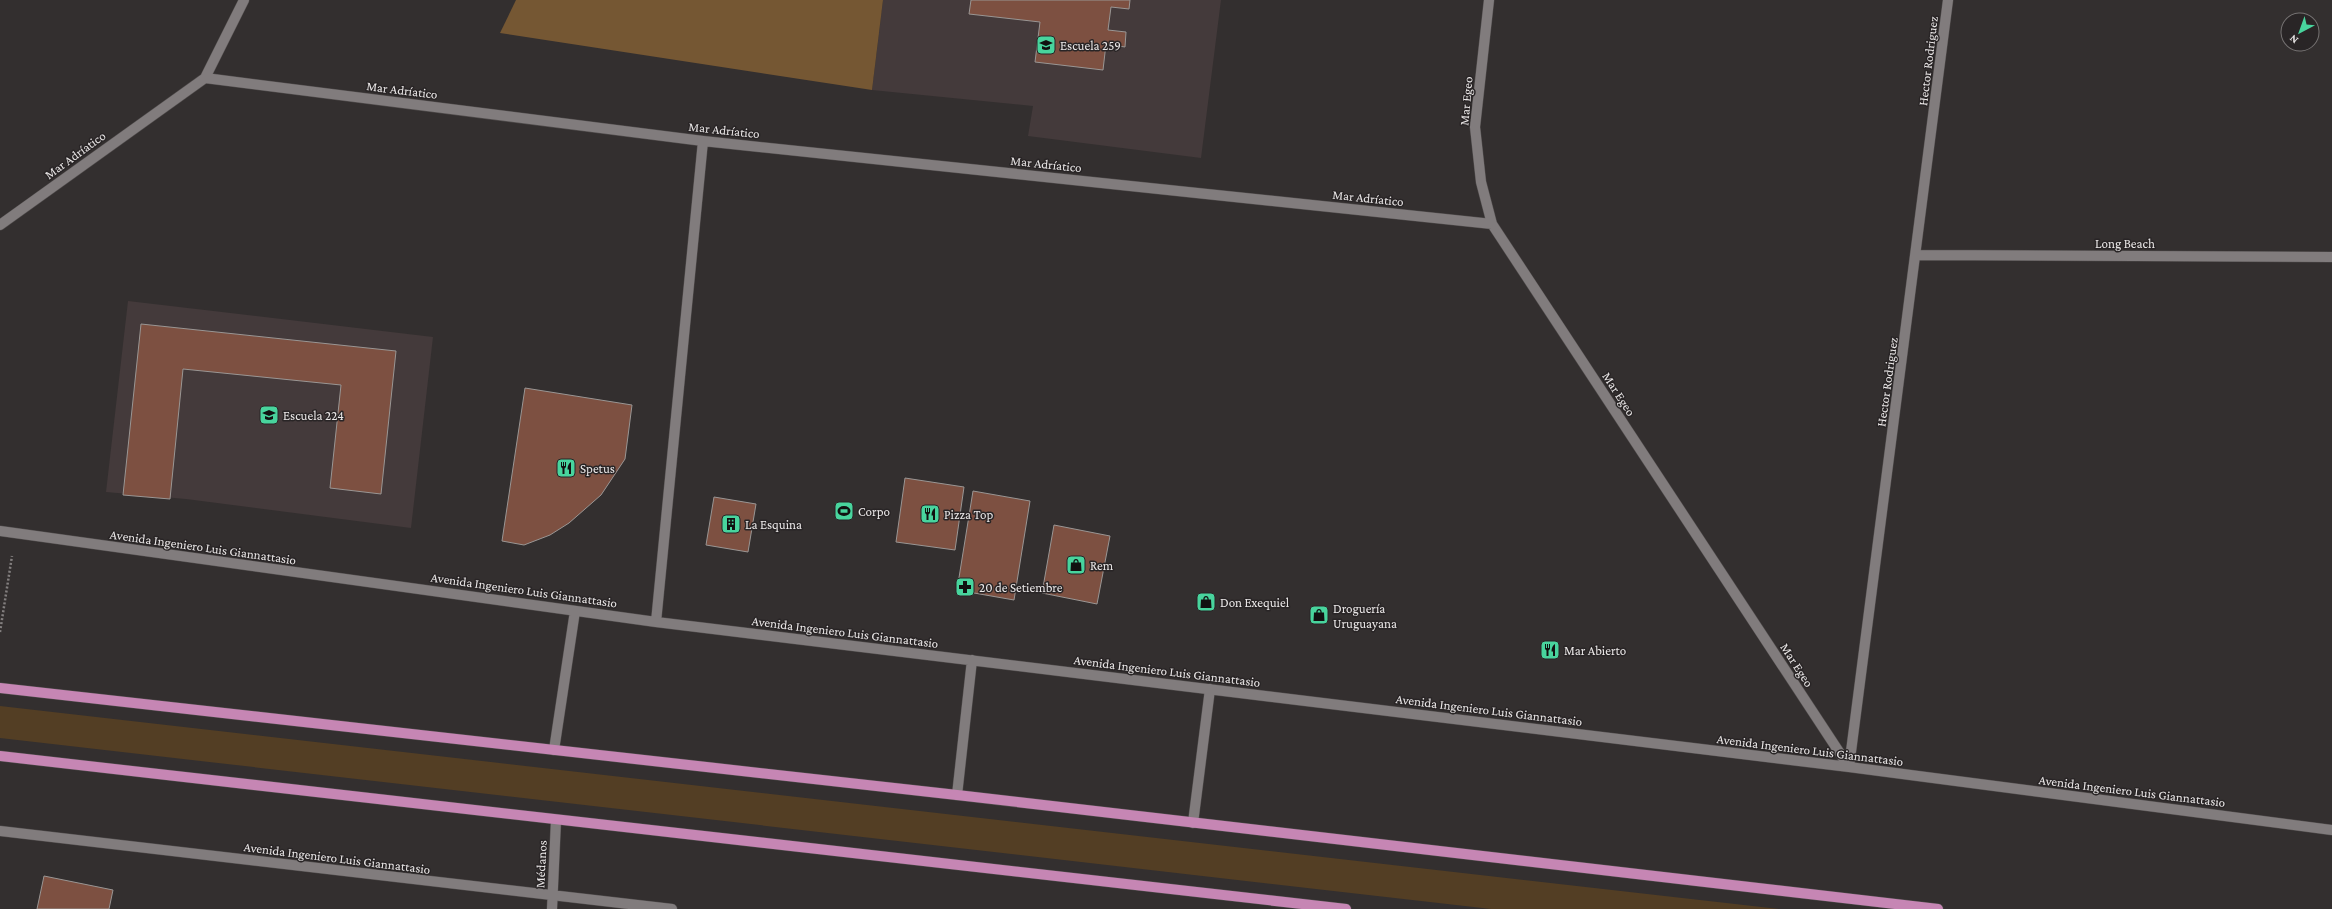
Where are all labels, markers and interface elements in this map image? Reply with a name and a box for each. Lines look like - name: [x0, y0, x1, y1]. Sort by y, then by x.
- north arrow: [2280, 12, 2320, 52]
- street label: Hector Rodriguez: [1915, 15, 1941, 107]
- text: N: [2286, 32, 2300, 47]
- school or university icon: Escuela 259: [1035, 34, 1057, 56]
- place label: Escuela 259: [1060, 38, 1121, 53]
- street label: Mar Egeo: [1456, 76, 1476, 126]
- street label: Mar Adríatico: [366, 78, 438, 102]
- street label: Mar Adríatico: [688, 119, 760, 141]
- street label: Mar Adríatico: [42, 128, 108, 182]
- street label: Mar Adríatico: [1010, 153, 1082, 175]
- street label: Mar Adríatico: [1332, 187, 1404, 209]
- street label: Long Beach: [2095, 236, 2155, 251]
- street label: Hector Rodriguez: [1873, 336, 1901, 428]
- street label: Mar Egeo: [1599, 369, 1639, 419]
- school or university icon: Escuela 224: [258, 404, 280, 426]
- place label: Escuela 224: [283, 408, 344, 423]
- restaurant icon: Spetus: [555, 457, 577, 479]
- place label: Spetus: [580, 461, 615, 476]
- sports icon: Corpo: [833, 500, 855, 522]
- restaurant icon: Pizza Top: [919, 503, 941, 525]
- place label: Corpo: [858, 504, 890, 519]
- place label: Pizza Top: [944, 507, 993, 522]
- building icon: La Esquina: [720, 513, 742, 535]
- place label: La Esquina: [745, 517, 802, 532]
- street label: Avenida Ingeniero Luis Giannattasio: [109, 526, 297, 568]
- shop icon: Rem: [1065, 554, 1087, 576]
- place label: Rem: [1090, 558, 1114, 573]
- street label: Avenida Ingeniero Luis Giannattasio: [430, 569, 618, 611]
- pharmacy icon: 20 de Setiembre: [954, 576, 976, 598]
- place label: 20 de Setiembre: [979, 580, 1063, 595]
- shop icon: Don Exequiel: [1195, 591, 1217, 613]
- place label: Don Exequiel: [1220, 595, 1290, 610]
- place label: Droguería Uruguayana: [1333, 601, 1397, 631]
- shop icon: Droguería Uruguayana: [1308, 604, 1330, 626]
- street label: Avenida Ingeniero Luis Giannattasio: [751, 613, 939, 651]
- restaurant icon: Mar Abierto: [1539, 639, 1561, 661]
- street label: Mar Egeo: [1777, 640, 1817, 690]
- place label: Mar Abierto: [1564, 643, 1626, 658]
- street label: Avenida Ingeniero Luis Giannattasio: [1073, 652, 1261, 690]
- street label: Avenida Ingeniero Luis Giannattasio: [1395, 691, 1583, 729]
- street label: Avenida Ingeniero Luis Giannattasio: [1716, 731, 1904, 769]
- street label: Avenida Ingeniero Luis Giannattasio: [2038, 772, 2226, 810]
- street label: Avenida Ingeniero Luis Giannattasio: [243, 839, 431, 877]
- street label: Médanos: [532, 840, 550, 888]

